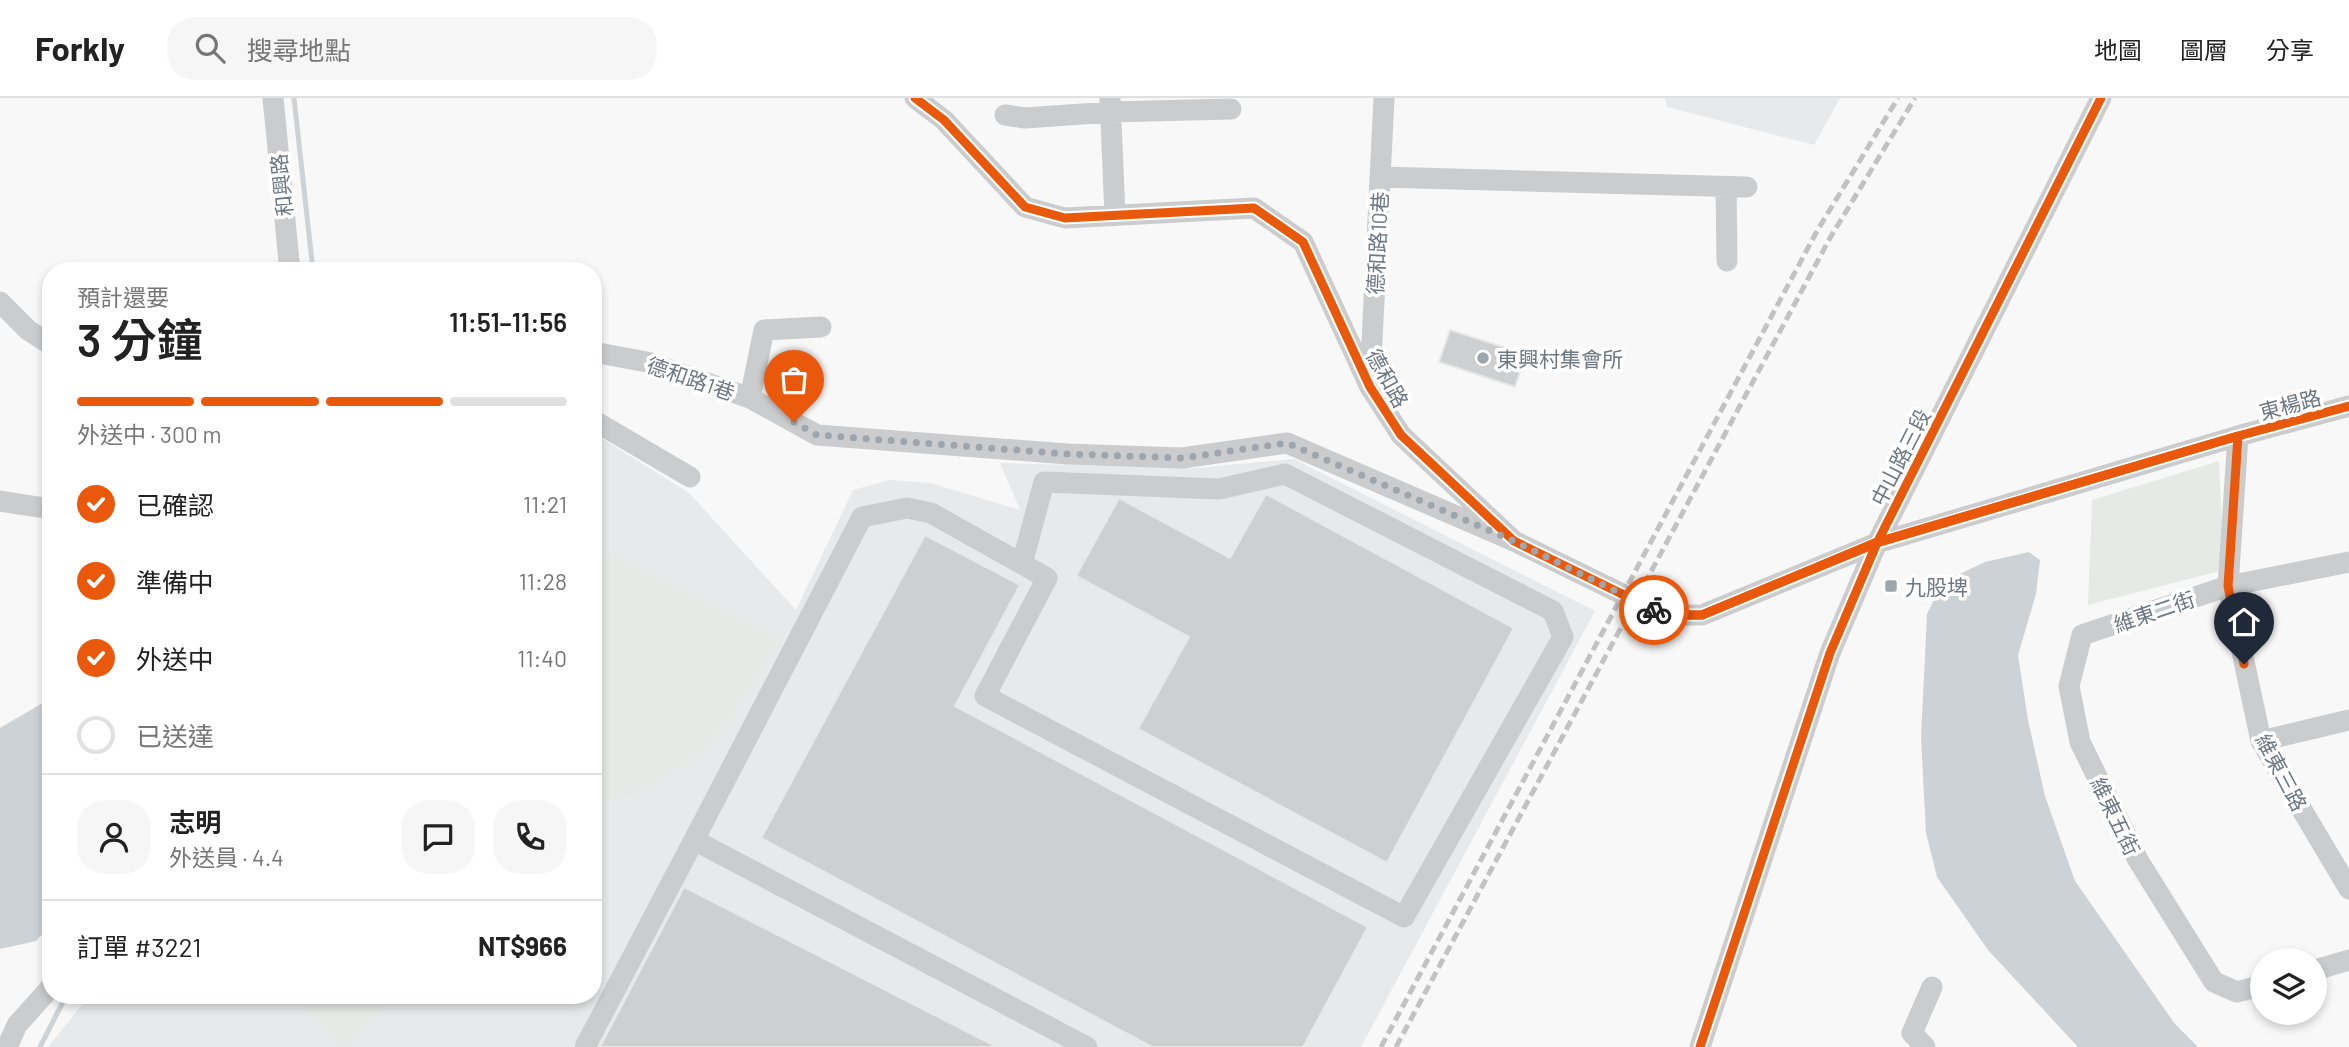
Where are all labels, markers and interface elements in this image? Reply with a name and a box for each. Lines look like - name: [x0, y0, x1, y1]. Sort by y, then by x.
- search box: [167, 17, 657, 80]
- text: Forkly: [35, 28, 125, 68]
- icon: search: [191, 29, 229, 67]
- text: 搜尋地點: [247, 34, 351, 65]
- text: 地圖: [2094, 35, 2142, 64]
- text: 圖層: [2180, 35, 2228, 64]
- text: 分享: [2266, 35, 2314, 64]
- street label: 和興路: [265, 152, 297, 218]
- street label: 德和路10巷: [1362, 191, 1392, 295]
- text: 預計還要: [77, 283, 169, 311]
- text: 11:51–11:56: [449, 306, 567, 337]
- text: 3 分鐘: [77, 311, 203, 366]
- street label: 德和路: [1362, 344, 1414, 412]
- place label: 東興村集會所: [1497, 346, 1623, 371]
- pin: [764, 350, 824, 422]
- marker: 東興村集會所: [1475, 350, 1491, 366]
- street label: 德和路1巷: [644, 351, 738, 405]
- icon: bag: [775, 361, 813, 399]
- street label: 東楊路: [2256, 384, 2324, 424]
- street label: 中山路三段: [1865, 405, 1935, 509]
- text: 外送中 · 300 m: [77, 420, 222, 448]
- icon: check: [77, 485, 115, 523]
- text: 已確認: [136, 489, 214, 520]
- text: 11:21: [523, 490, 567, 518]
- icon: check: [77, 562, 115, 600]
- text: 準備中: [136, 566, 214, 597]
- text: 11:28: [519, 567, 567, 595]
- place label: 九股埤: [1905, 574, 1968, 599]
- courier: [1619, 575, 1689, 645]
- marker: 九股埤: [1883, 578, 1899, 594]
- street label: 維東二街: [2110, 586, 2198, 636]
- icon: bike: [1635, 591, 1673, 629]
- pin: [2214, 592, 2274, 664]
- icon: home: [2225, 603, 2263, 641]
- icon: check: [77, 639, 115, 677]
- text: 外送中: [136, 643, 214, 674]
- text: 11:40: [517, 644, 567, 672]
- text: 已送達: [136, 720, 214, 751]
- street label: 維東三路: [2251, 729, 2313, 815]
- street label: 維東五街: [2086, 773, 2146, 859]
- button: person: [77, 800, 151, 874]
- button: chat: [401, 800, 475, 874]
- button: phone: [493, 800, 567, 874]
- text: 志明: [169, 806, 221, 837]
- text: 外送員 · 4.4: [169, 843, 284, 871]
- text: NT$966: [478, 930, 567, 961]
- text: 訂單 #3221: [77, 931, 201, 962]
- map controls: [2250, 948, 2327, 1025]
- button: layers: [2250, 948, 2327, 1025]

